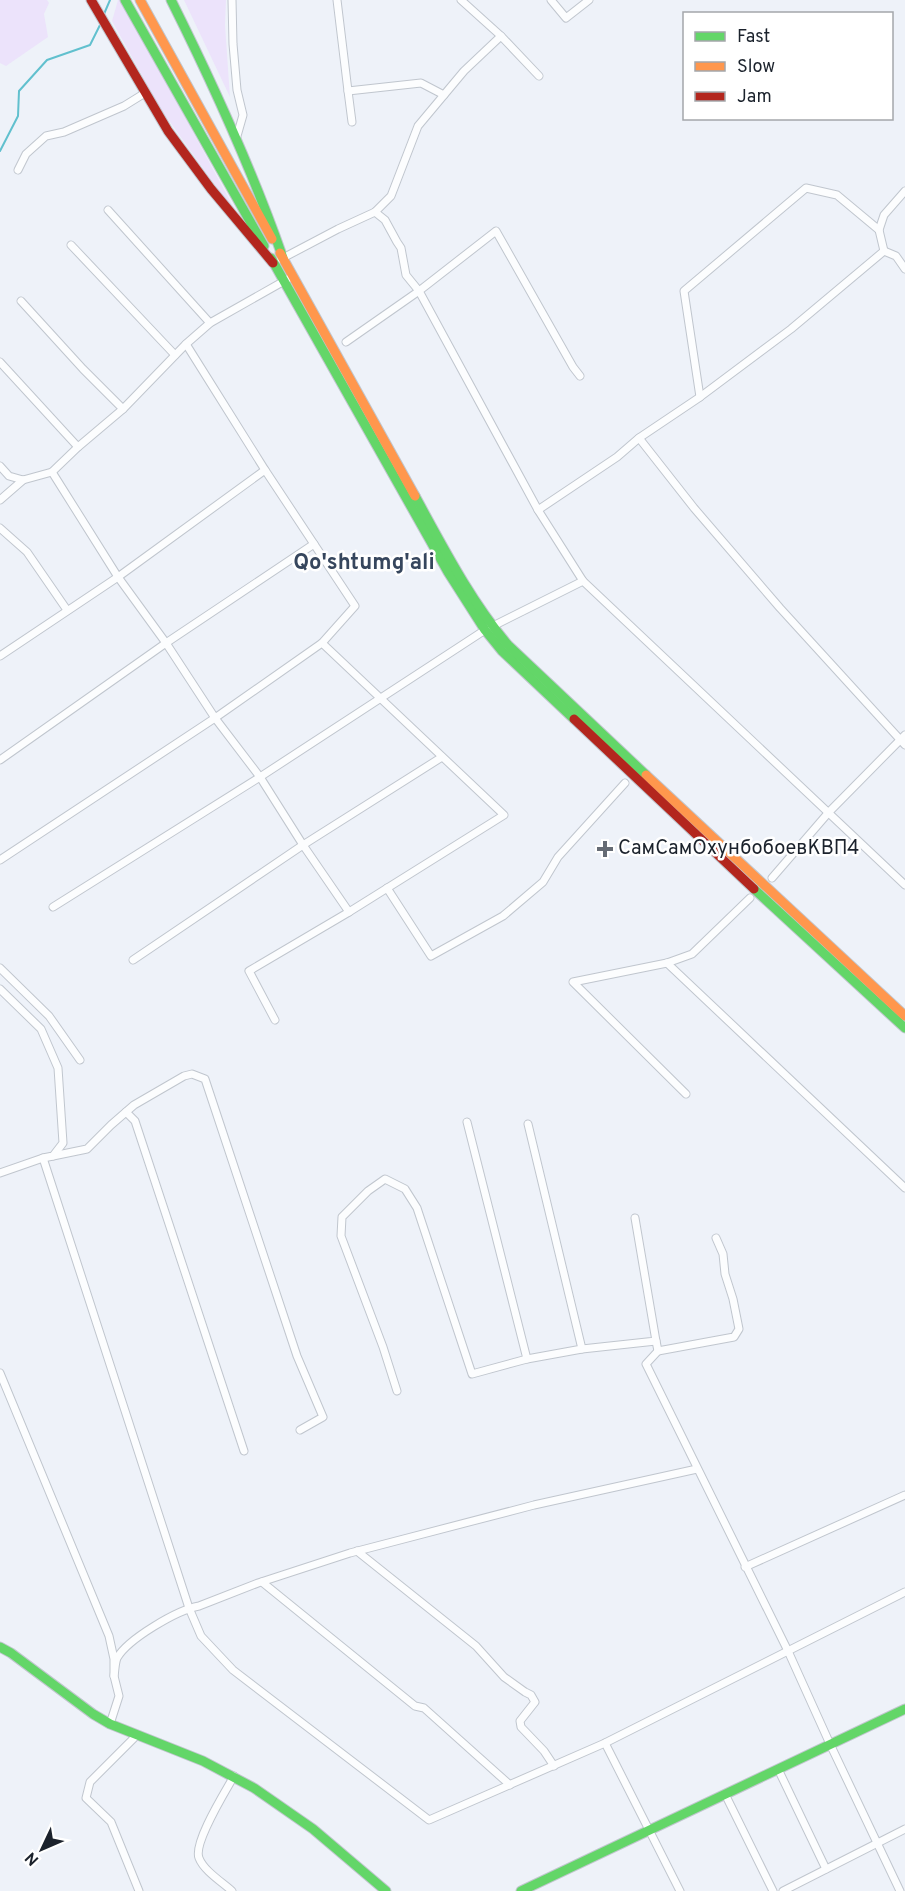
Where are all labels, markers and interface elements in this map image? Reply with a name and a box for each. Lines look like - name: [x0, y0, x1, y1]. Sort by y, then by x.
- legend: [683, 12, 893, 120]
- text: Fast: [737, 26, 770, 49]
- text: Slow: [737, 56, 775, 79]
- text: Jam: [737, 86, 772, 109]
- district label: Qo'shtumg'ali: [293, 550, 435, 577]
- place label: СамСамОхунбобоевКВП4: [618, 836, 860, 862]
- marker: СамСамОхунбобоевКВП4: [596, 840, 614, 858]
- north arrow: [12, 1819, 72, 1879]
- text: N: [21, 1847, 44, 1869]

